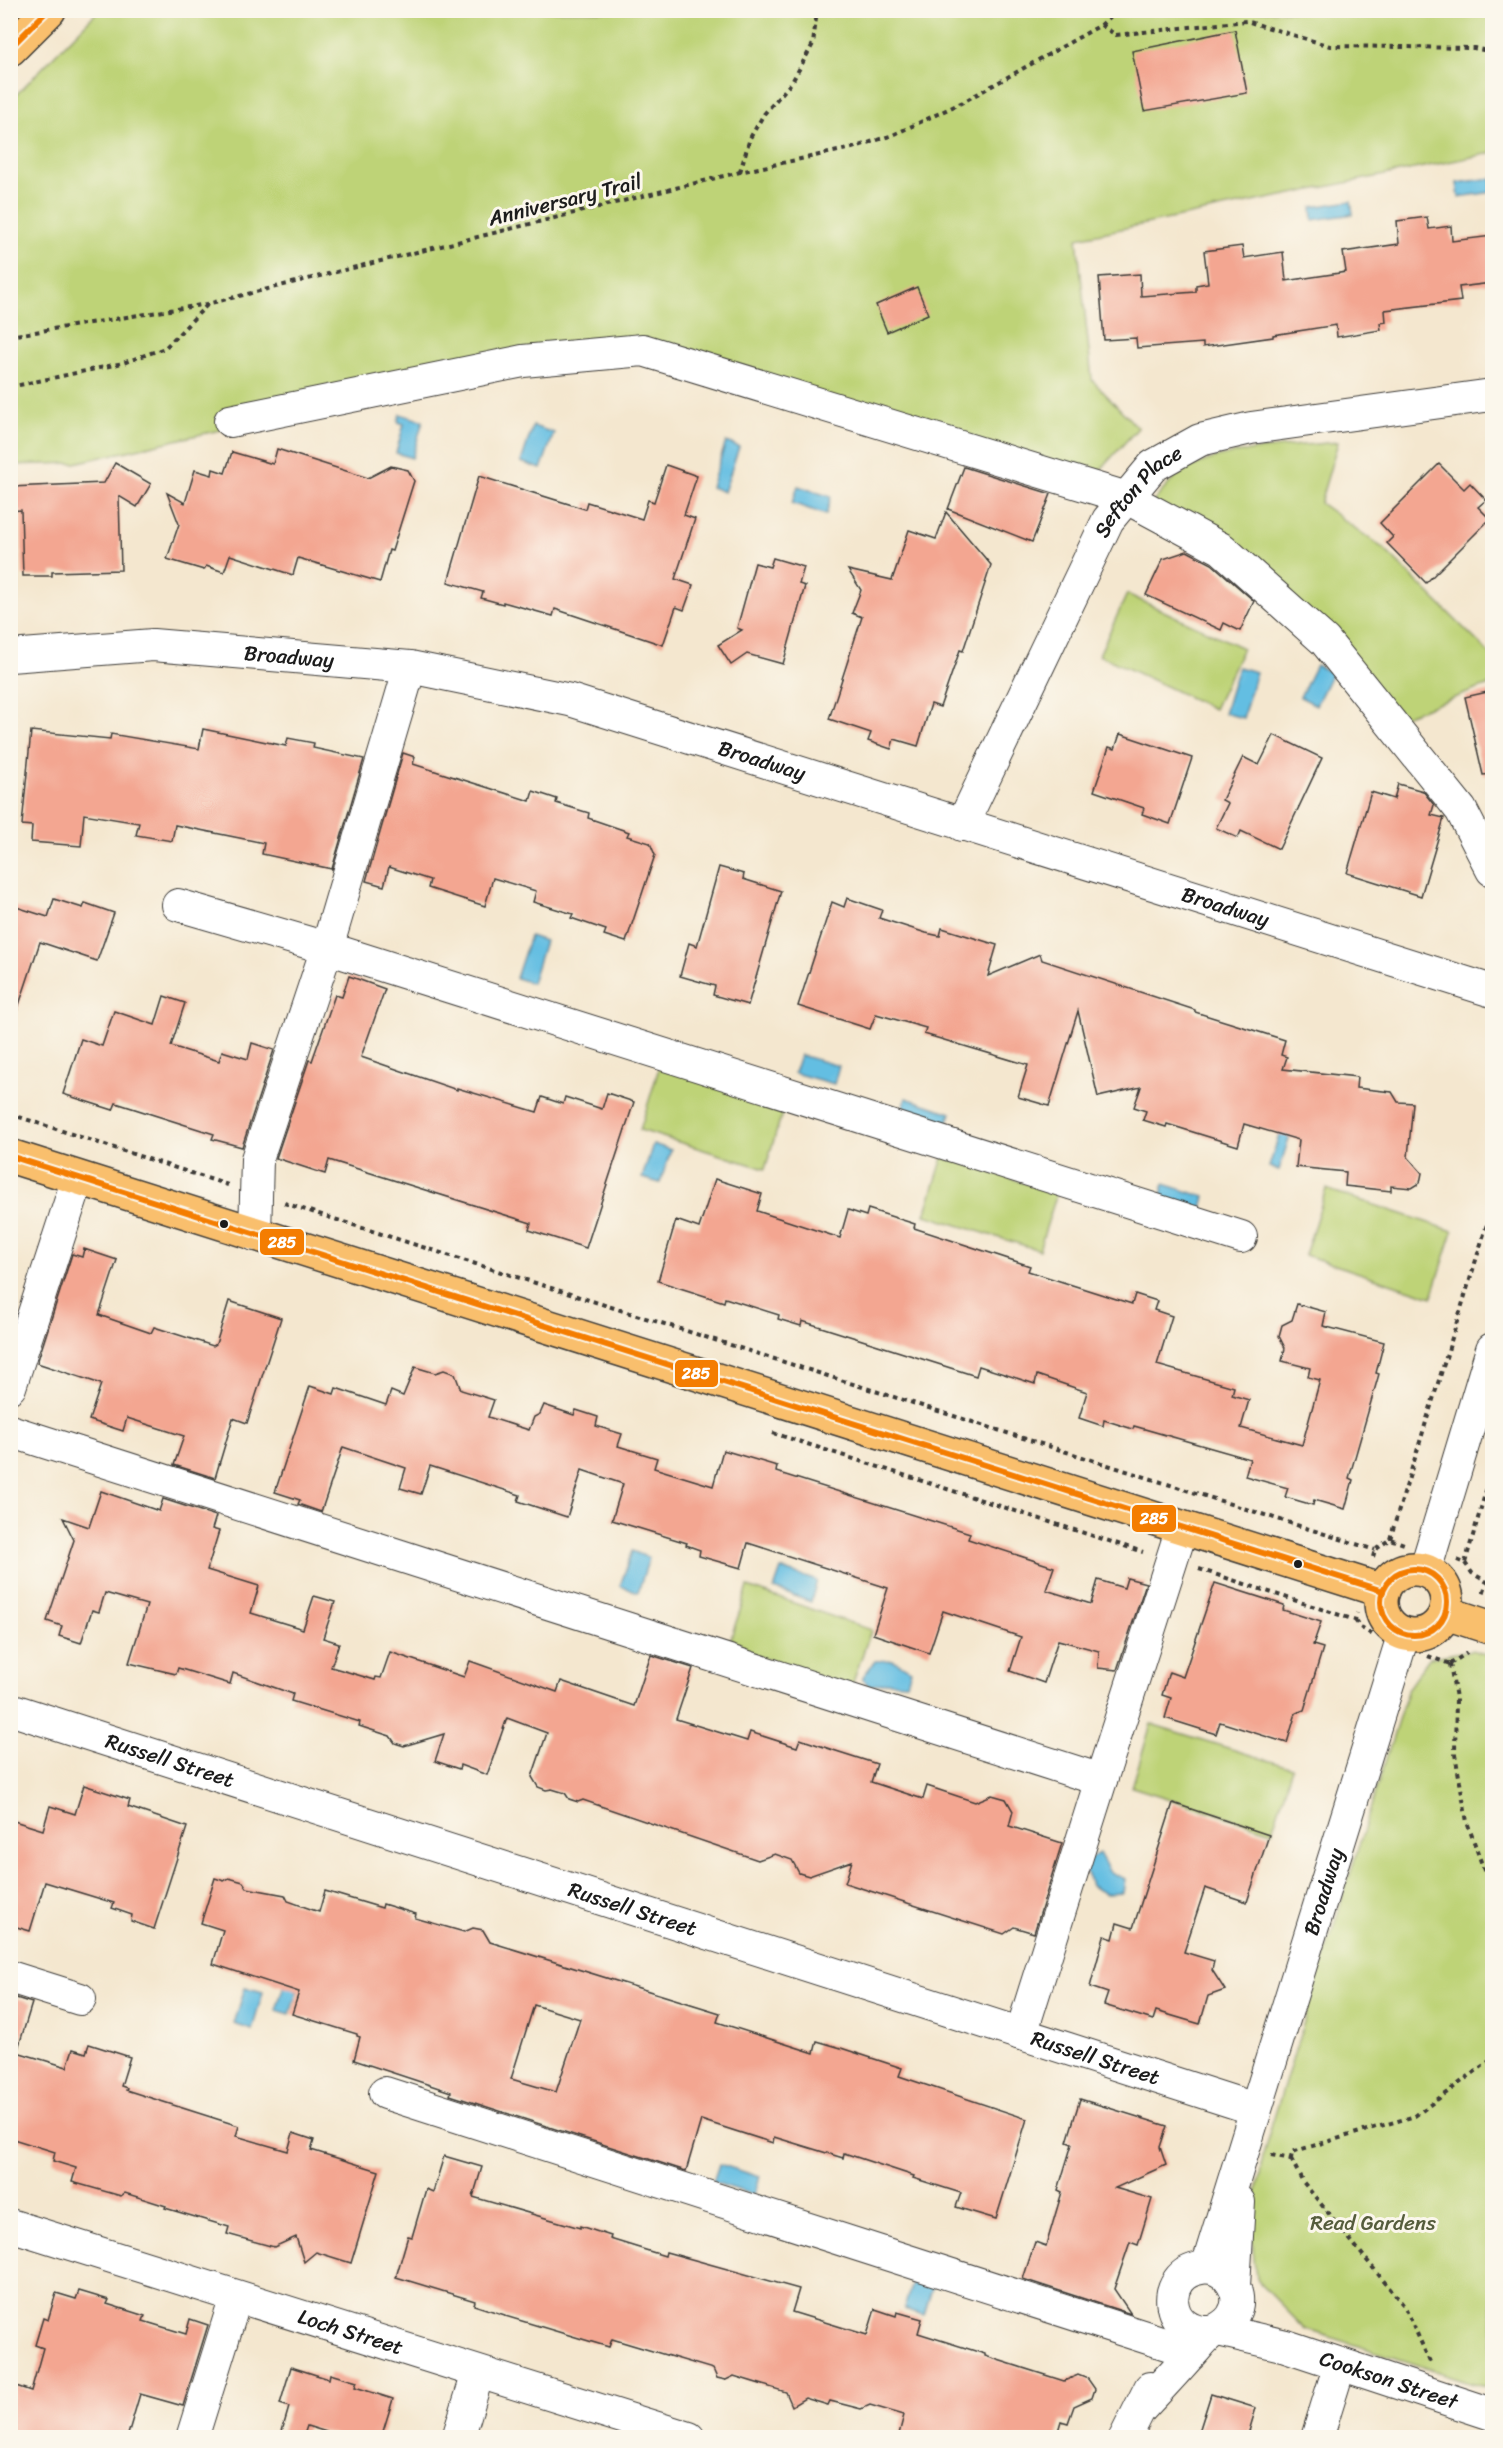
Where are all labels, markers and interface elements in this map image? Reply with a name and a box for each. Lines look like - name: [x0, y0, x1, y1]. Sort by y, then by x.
- street label: Anniversary Trail: [483, 162, 647, 238]
- street label: Sefton Place: [1083, 434, 1190, 544]
- street label: Broadway: [243, 634, 336, 679]
- street label: Broadway: [713, 729, 811, 792]
- street label: Broadway: [1177, 875, 1274, 939]
- unlabelled marker: [218, 1218, 230, 1230]
- line badge: 285: [259, 1228, 305, 1256]
- text: 285: [267, 1228, 297, 1257]
- line badge: 285: [674, 1359, 719, 1388]
- text: 285: [681, 1359, 711, 1388]
- line badge: 285: [1131, 1504, 1177, 1533]
- text: 285: [1139, 1504, 1169, 1533]
- unlabelled marker: [1292, 1558, 1304, 1570]
- street label: Russell Street: [101, 1722, 239, 1799]
- street label: Broadway: [1292, 1843, 1355, 1940]
- street label: Russell Street: [563, 1871, 702, 1948]
- street label: Russell Street: [1026, 2019, 1165, 2096]
- park label: Read Gardens: [1310, 2204, 1436, 2242]
- street label: Loch Street: [293, 2298, 408, 2366]
- street label: Cookson Street: [1315, 2339, 1464, 2421]

